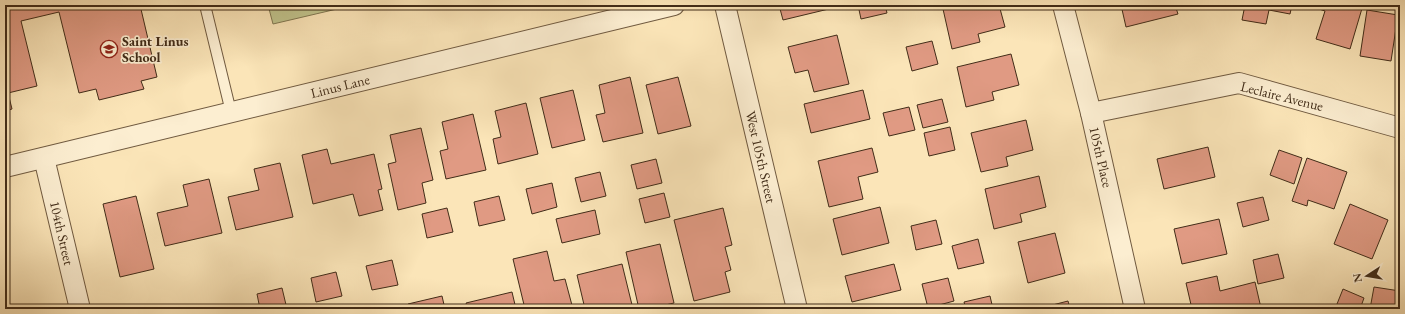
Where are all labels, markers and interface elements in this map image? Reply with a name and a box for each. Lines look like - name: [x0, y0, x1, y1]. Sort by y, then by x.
- place label: Saint Linus School: [122, 32, 188, 66]
- school or university icon: Saint Linus School: [99, 39, 119, 59]
- street label: Linus Lane: [309, 70, 372, 102]
- street label: Leclaire Avenue: [1239, 77, 1326, 115]
- street label: West 105th Street: [742, 109, 780, 205]
- street label: 105th Place: [1085, 125, 1117, 190]
- street label: 104th Street: [46, 199, 78, 267]
- north arrow: [1347, 256, 1387, 296]
- text: N: [1349, 272, 1365, 284]

